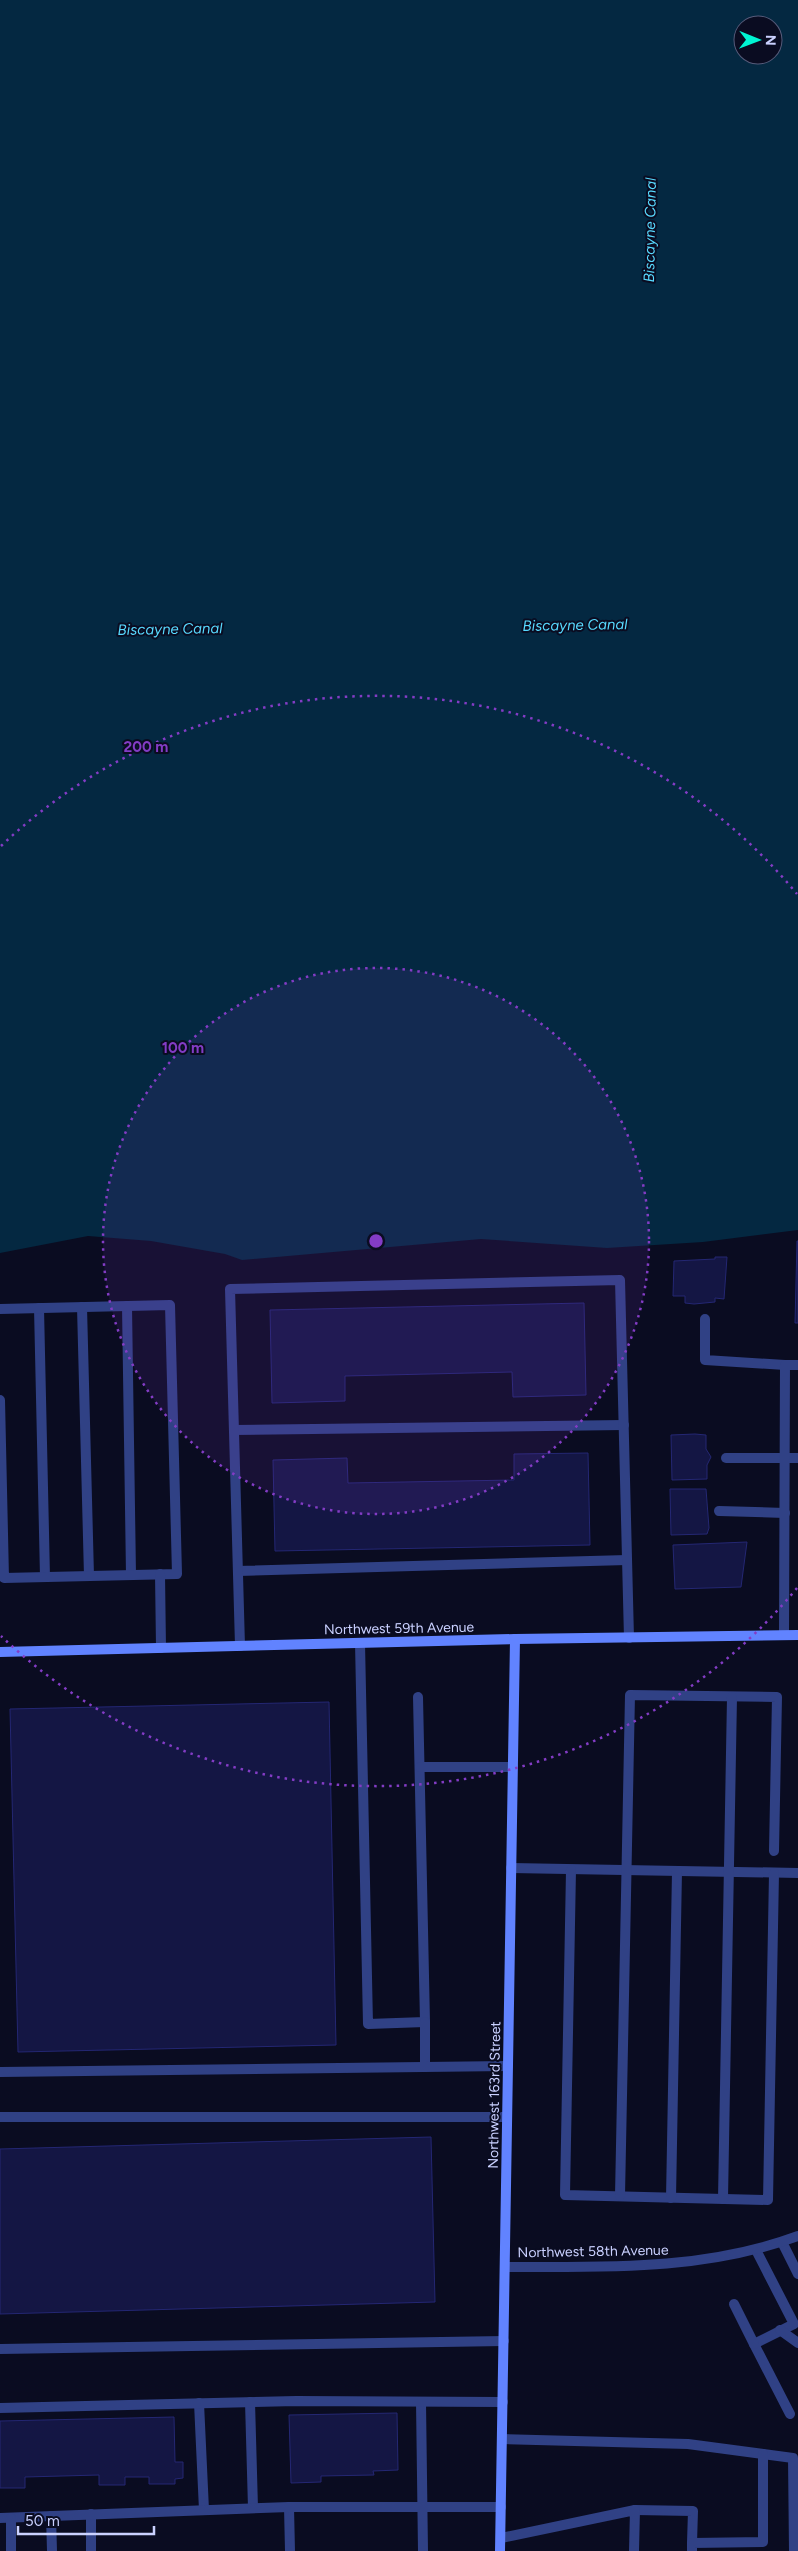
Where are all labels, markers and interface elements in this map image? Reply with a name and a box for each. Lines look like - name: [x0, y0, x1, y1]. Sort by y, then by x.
- north arrow: [733, 15, 783, 65]
- text: N: [762, 35, 779, 46]
- water label: Biscayne Canal: [640, 177, 660, 283]
- water label: Biscayne Canal: [522, 615, 628, 635]
- water label: Biscayne Canal: [117, 619, 223, 639]
- text: 200 m: [124, 738, 168, 756]
- text: 100 m: [162, 1039, 204, 1057]
- centre of rings: [367, 1232, 385, 1250]
- street label: Northwest 59th Avenue: [324, 1619, 475, 1638]
- street label: Northwest 163rd Street: [485, 2021, 504, 2169]
- street label: Northwest 58th Avenue: [517, 2242, 669, 2261]
- scale bar: [18, 2504, 154, 2536]
- text: 50 m: [25, 2512, 60, 2530]

